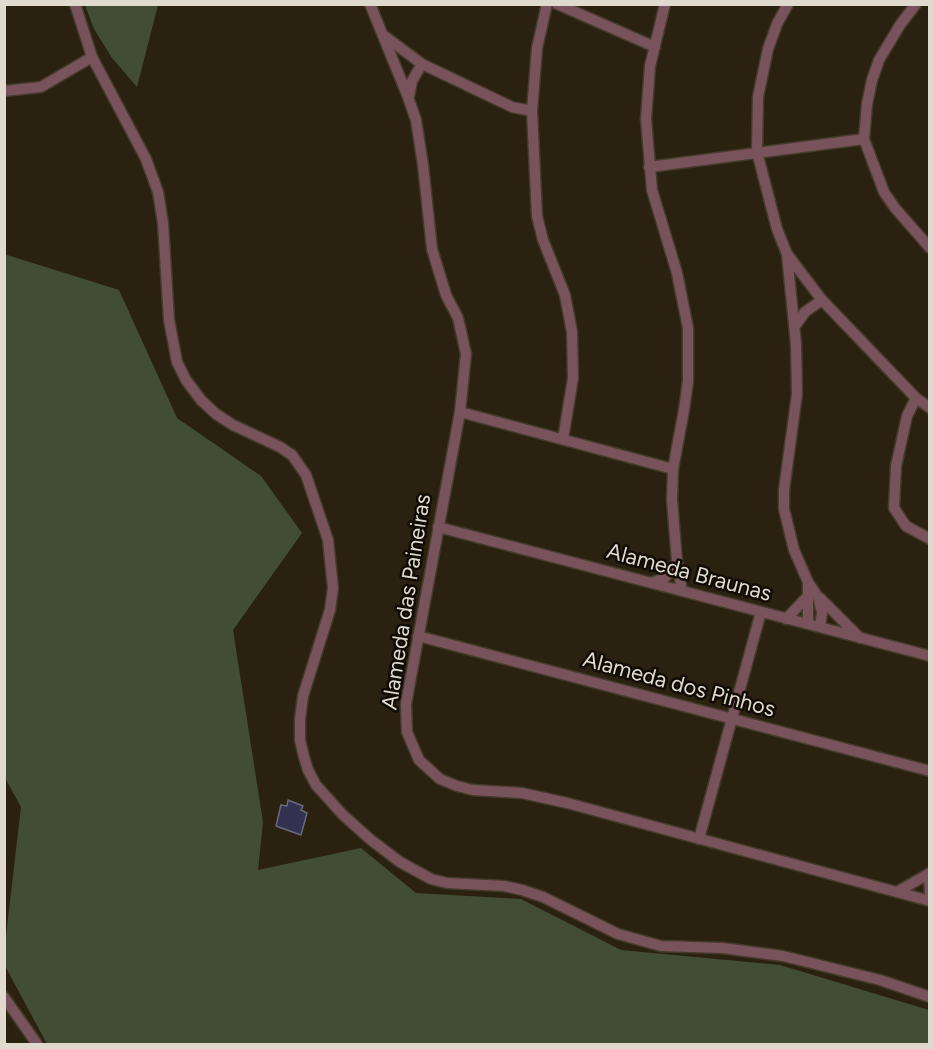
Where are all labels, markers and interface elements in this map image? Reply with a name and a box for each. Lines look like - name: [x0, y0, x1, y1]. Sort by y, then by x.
- street label: Alameda das Paineiras: [377, 492, 437, 712]
- street label: Alameda Braunas: [604, 538, 774, 608]
- street label: Alameda dos Pinhos: [580, 647, 778, 723]

